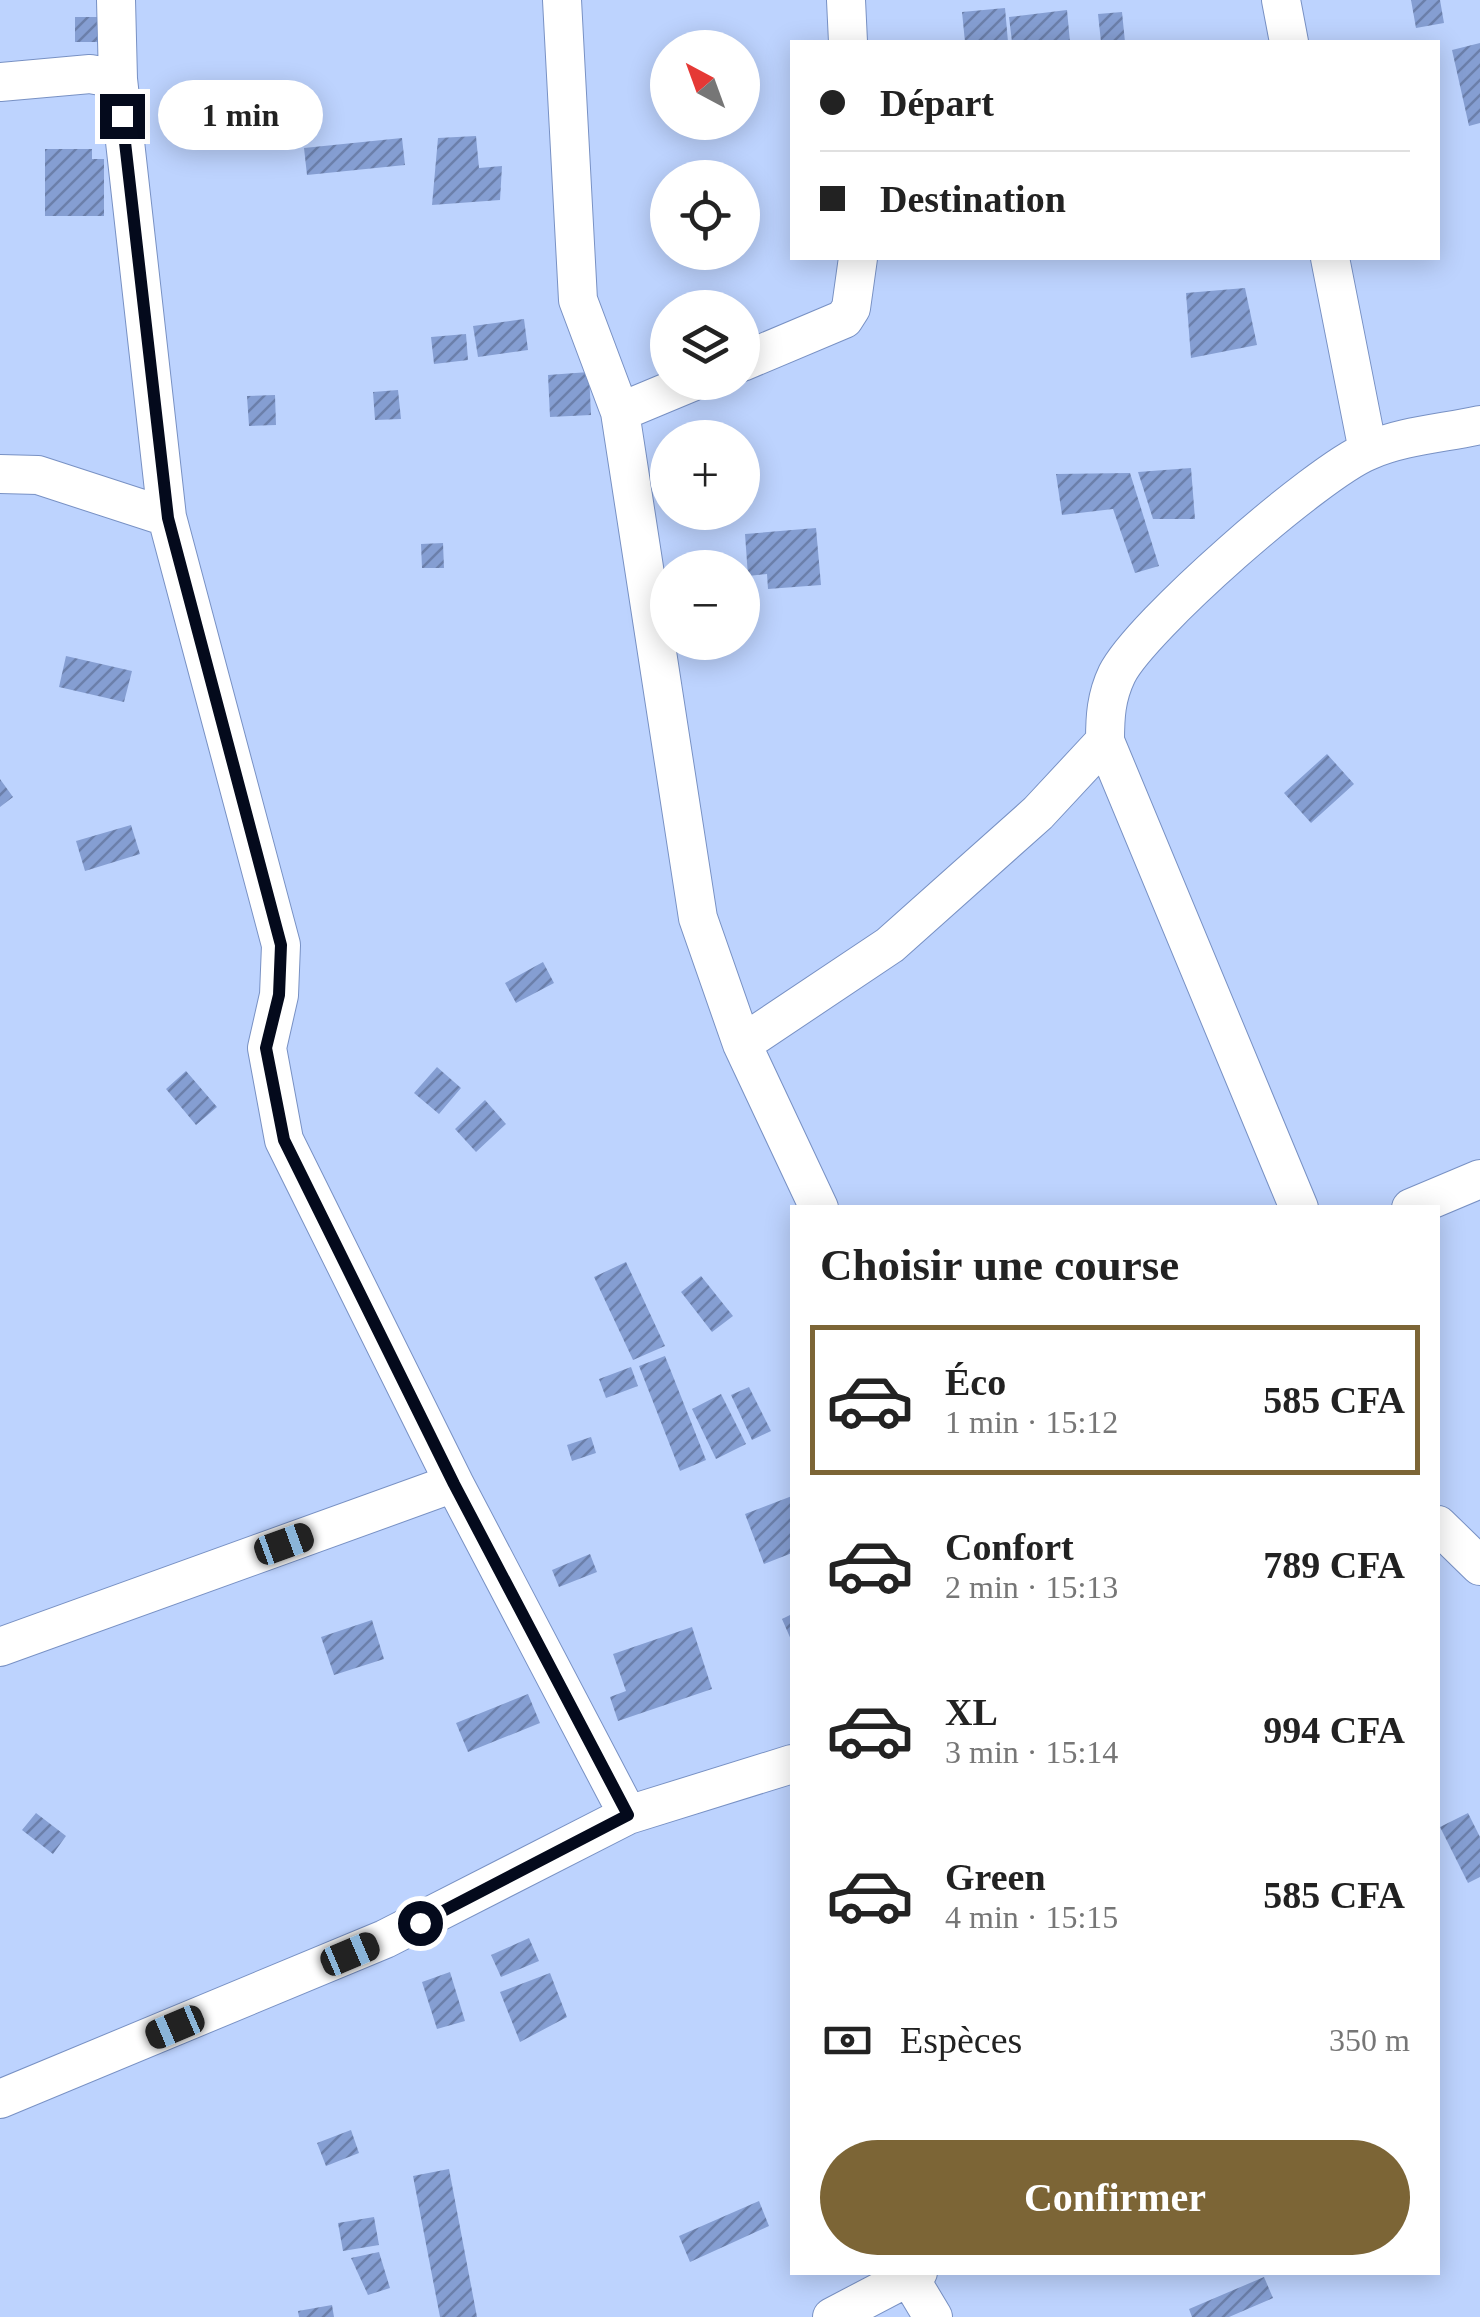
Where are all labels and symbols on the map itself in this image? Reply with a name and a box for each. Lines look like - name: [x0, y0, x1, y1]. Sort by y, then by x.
- north arrow: [650, 30, 760, 140]
- callout: 1 min: [157, 81, 322, 151]
- route end: [100, 94, 145, 139]
- car: [251, 1520, 317, 1568]
- route start: [398, 1901, 443, 1946]
- car: [317, 1928, 383, 1980]
- car: [142, 2001, 208, 2053]

